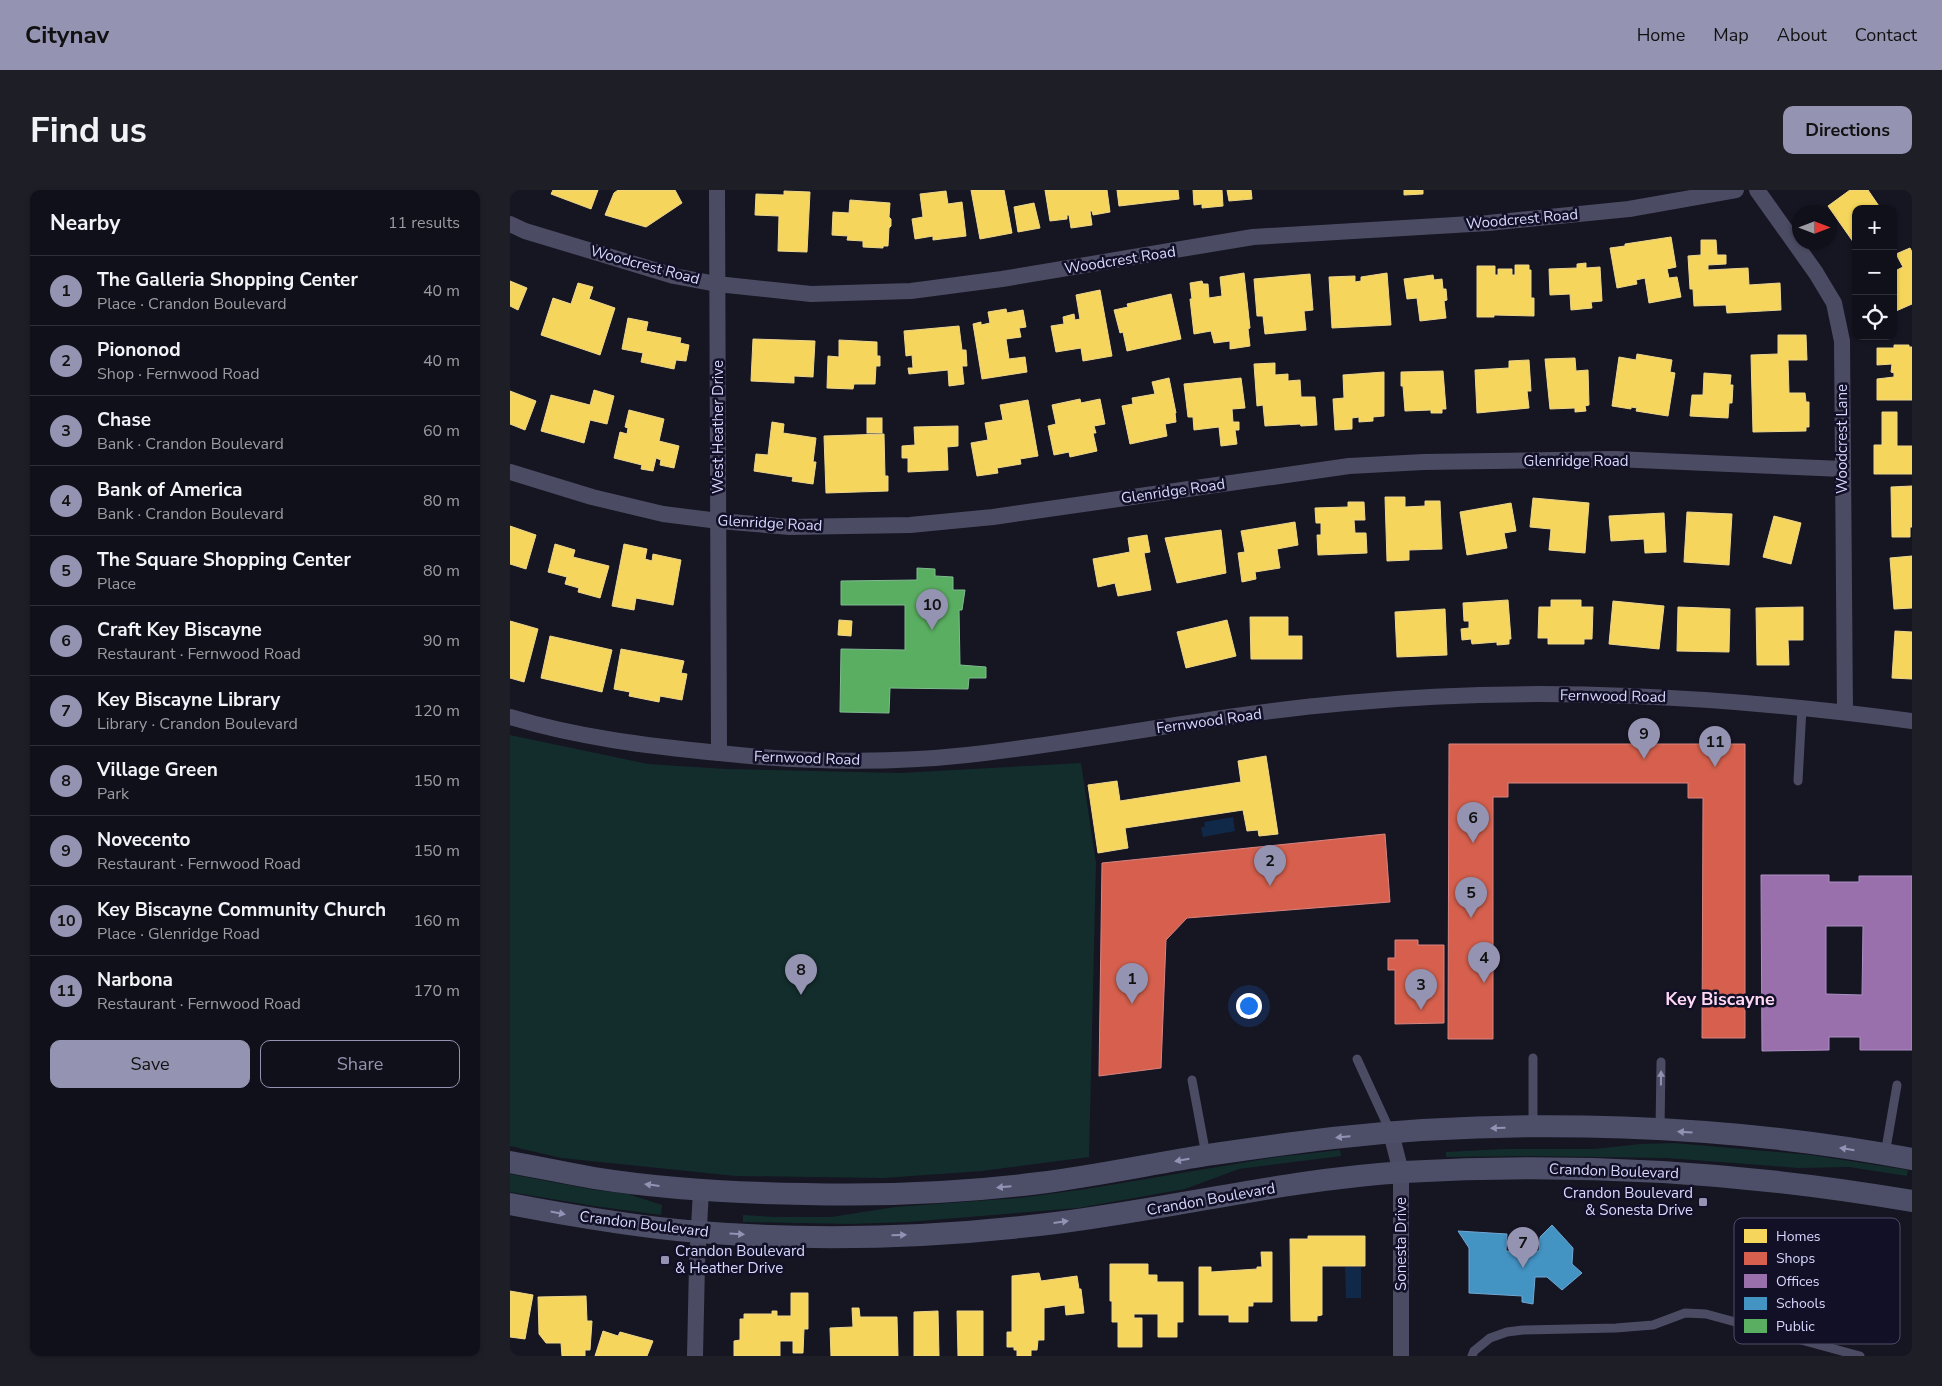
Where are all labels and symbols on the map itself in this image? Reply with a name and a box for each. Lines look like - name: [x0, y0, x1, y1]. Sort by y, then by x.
- street label: Woodcrest Road: [1465, 204, 1579, 234]
- north arrow: [1792, 205, 1837, 250]
- street label: Woodcrest Road: [588, 241, 702, 289]
- street label: Woodcrest Road: [1063, 241, 1177, 279]
- street label: West Heather Drive: [708, 360, 728, 494]
- street label: Woodcrest Lane: [1832, 384, 1852, 494]
- street label: Glenridge Road: [1524, 451, 1628, 471]
- street label: Glenridge Road: [1120, 474, 1226, 508]
- street label: Glenridge Road: [717, 510, 823, 536]
- pin: 10: [916, 589, 948, 630]
- street label: Fernwood Road: [1560, 685, 1666, 707]
- street label: Fernwood Road: [1155, 704, 1263, 738]
- pin: 9: [1628, 718, 1660, 759]
- pin: 11: [1699, 726, 1731, 767]
- street label: Fernwood Road: [753, 746, 861, 770]
- pin: 6: [1457, 802, 1489, 843]
- pin: 2: [1254, 845, 1286, 886]
- pin: 5: [1455, 877, 1487, 918]
- pin: 4: [1468, 942, 1500, 983]
- pin: 8: [785, 954, 817, 995]
- pin: 1: [1116, 963, 1148, 1004]
- pin: 3: [1405, 969, 1437, 1010]
- district label: Key Biscayne: [1665, 987, 1775, 1011]
- your location: [1236, 993, 1262, 1019]
- one-way arrow: [1657, 1070, 1665, 1086]
- one-way arrow: [1490, 1124, 1506, 1132]
- one-way arrow: [1677, 1128, 1693, 1136]
- one-way arrow: [1334, 1133, 1350, 1141]
- one-way arrow: [1838, 1144, 1854, 1152]
- one-way arrow: [1173, 1156, 1189, 1164]
- street label: Crandon Boulevard: [1549, 1159, 1679, 1183]
- street label: Crandon Boulevard: [1145, 1178, 1277, 1220]
- one-way arrow: [644, 1181, 660, 1189]
- one-way arrow: [996, 1183, 1012, 1191]
- place label: Crandon Boulevard & Sonesta Drive: [1563, 1183, 1693, 1220]
- marker: Crandon Boulevard & Sonesta Drive: [1697, 1196, 1709, 1208]
- street label: Sonesta Drive: [1391, 1197, 1411, 1291]
- street label: Crandon Boulevard: [578, 1206, 710, 1242]
- one-way arrow: [550, 1210, 566, 1218]
- one-way arrow: [1053, 1218, 1069, 1226]
- legend: [1734, 1218, 1900, 1344]
- pin: 7: [1507, 1227, 1539, 1268]
- text: Homes: [1776, 1227, 1821, 1246]
- one-way arrow: [729, 1230, 745, 1238]
- one-way arrow: [891, 1231, 907, 1239]
- place label: Crandon Boulevard & Heather Drive: [675, 1241, 805, 1278]
- text: Shops: [1776, 1249, 1816, 1268]
- marker: Crandon Boulevard & Heather Drive: [659, 1254, 671, 1266]
- text: Offices: [1776, 1272, 1820, 1291]
- text: Schools: [1776, 1294, 1826, 1313]
- text: Public: [1776, 1317, 1815, 1336]

